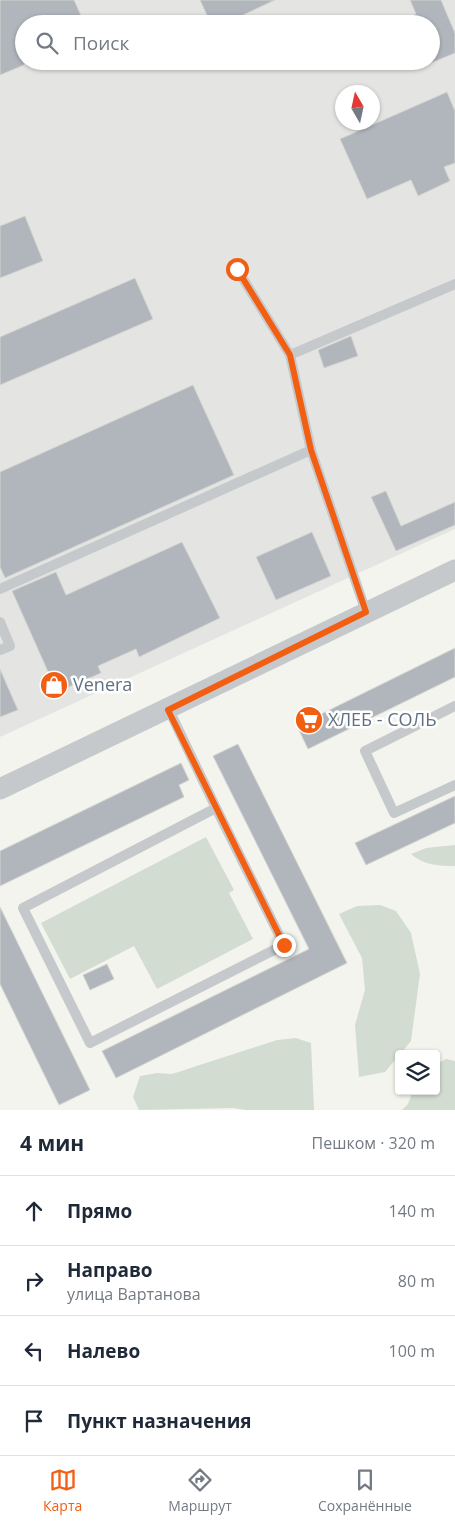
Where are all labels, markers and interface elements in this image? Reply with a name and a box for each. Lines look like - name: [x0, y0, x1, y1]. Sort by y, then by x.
- search box: [15, 15, 440, 70]
- icon: search: [33, 29, 61, 57]
- text: Поиск: [73, 30, 129, 56]
- north arrow: [335, 85, 380, 130]
- route start: [226, 258, 249, 281]
- shop icon: Venera: [39, 670, 69, 700]
- place label: Venera: [73, 672, 132, 696]
- supermarket icon: ХЛЕБ - СОЛЬ: [294, 705, 324, 735]
- place label: ХЛЕБ - СОЛЬ: [328, 707, 437, 731]
- route end: [273, 934, 296, 957]
- map controls: [395, 1050, 440, 1095]
- button: layers: [395, 1050, 440, 1095]
- text: 4 мин: [20, 1129, 84, 1157]
- text: Пешком · 320 m: [312, 1132, 435, 1154]
- icon: ahead: [20, 1197, 48, 1225]
- text: Прямо: [67, 1198, 132, 1224]
- text: 140 m: [389, 1200, 435, 1222]
- text: Направо: [67, 1257, 153, 1283]
- icon: right: [20, 1267, 48, 1295]
- text: 80 m: [398, 1270, 435, 1292]
- text: улица Вартанова: [67, 1283, 201, 1305]
- icon: left: [20, 1337, 48, 1365]
- text: Налево: [67, 1338, 140, 1364]
- text: 100 m: [389, 1340, 435, 1362]
- icon: arrive: [20, 1407, 48, 1435]
- text: Пункт назначения: [67, 1408, 252, 1434]
- tab: Карта: [43, 1466, 82, 1515]
- tab: Маршрут: [168, 1466, 232, 1515]
- tab: Сохранённые: [318, 1466, 412, 1515]

